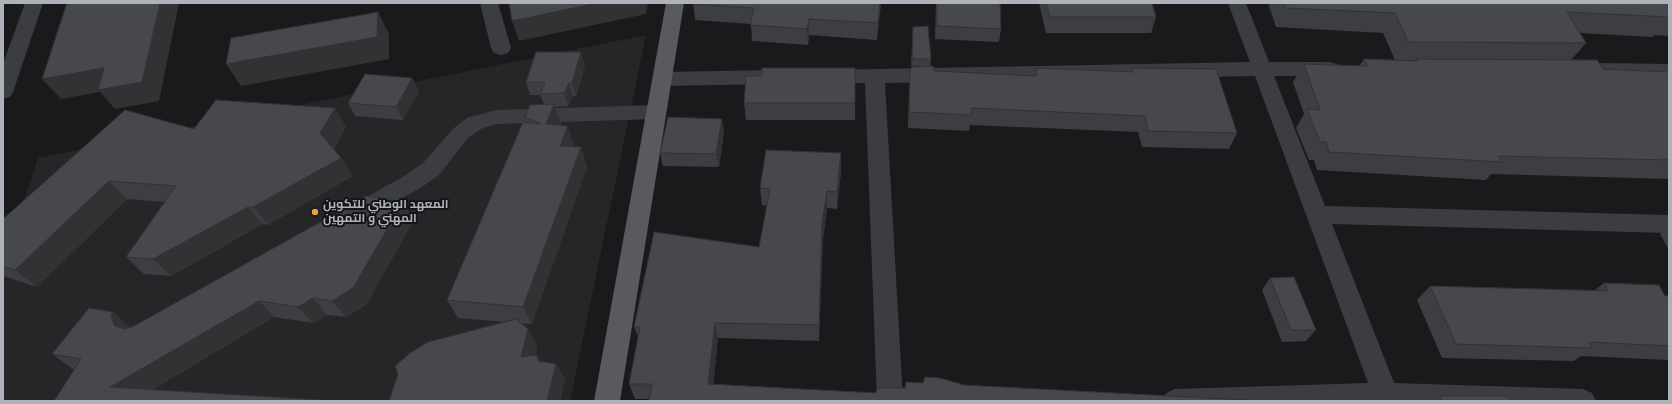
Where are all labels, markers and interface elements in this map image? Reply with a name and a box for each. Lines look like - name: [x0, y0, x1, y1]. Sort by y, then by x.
- place label: المعهد الوطني للتكوين المهني و التمهين: [323, 198, 449, 226]
- marker: المعهد الوطني للتكوين المهني و التمهين: [310, 207, 320, 217]

